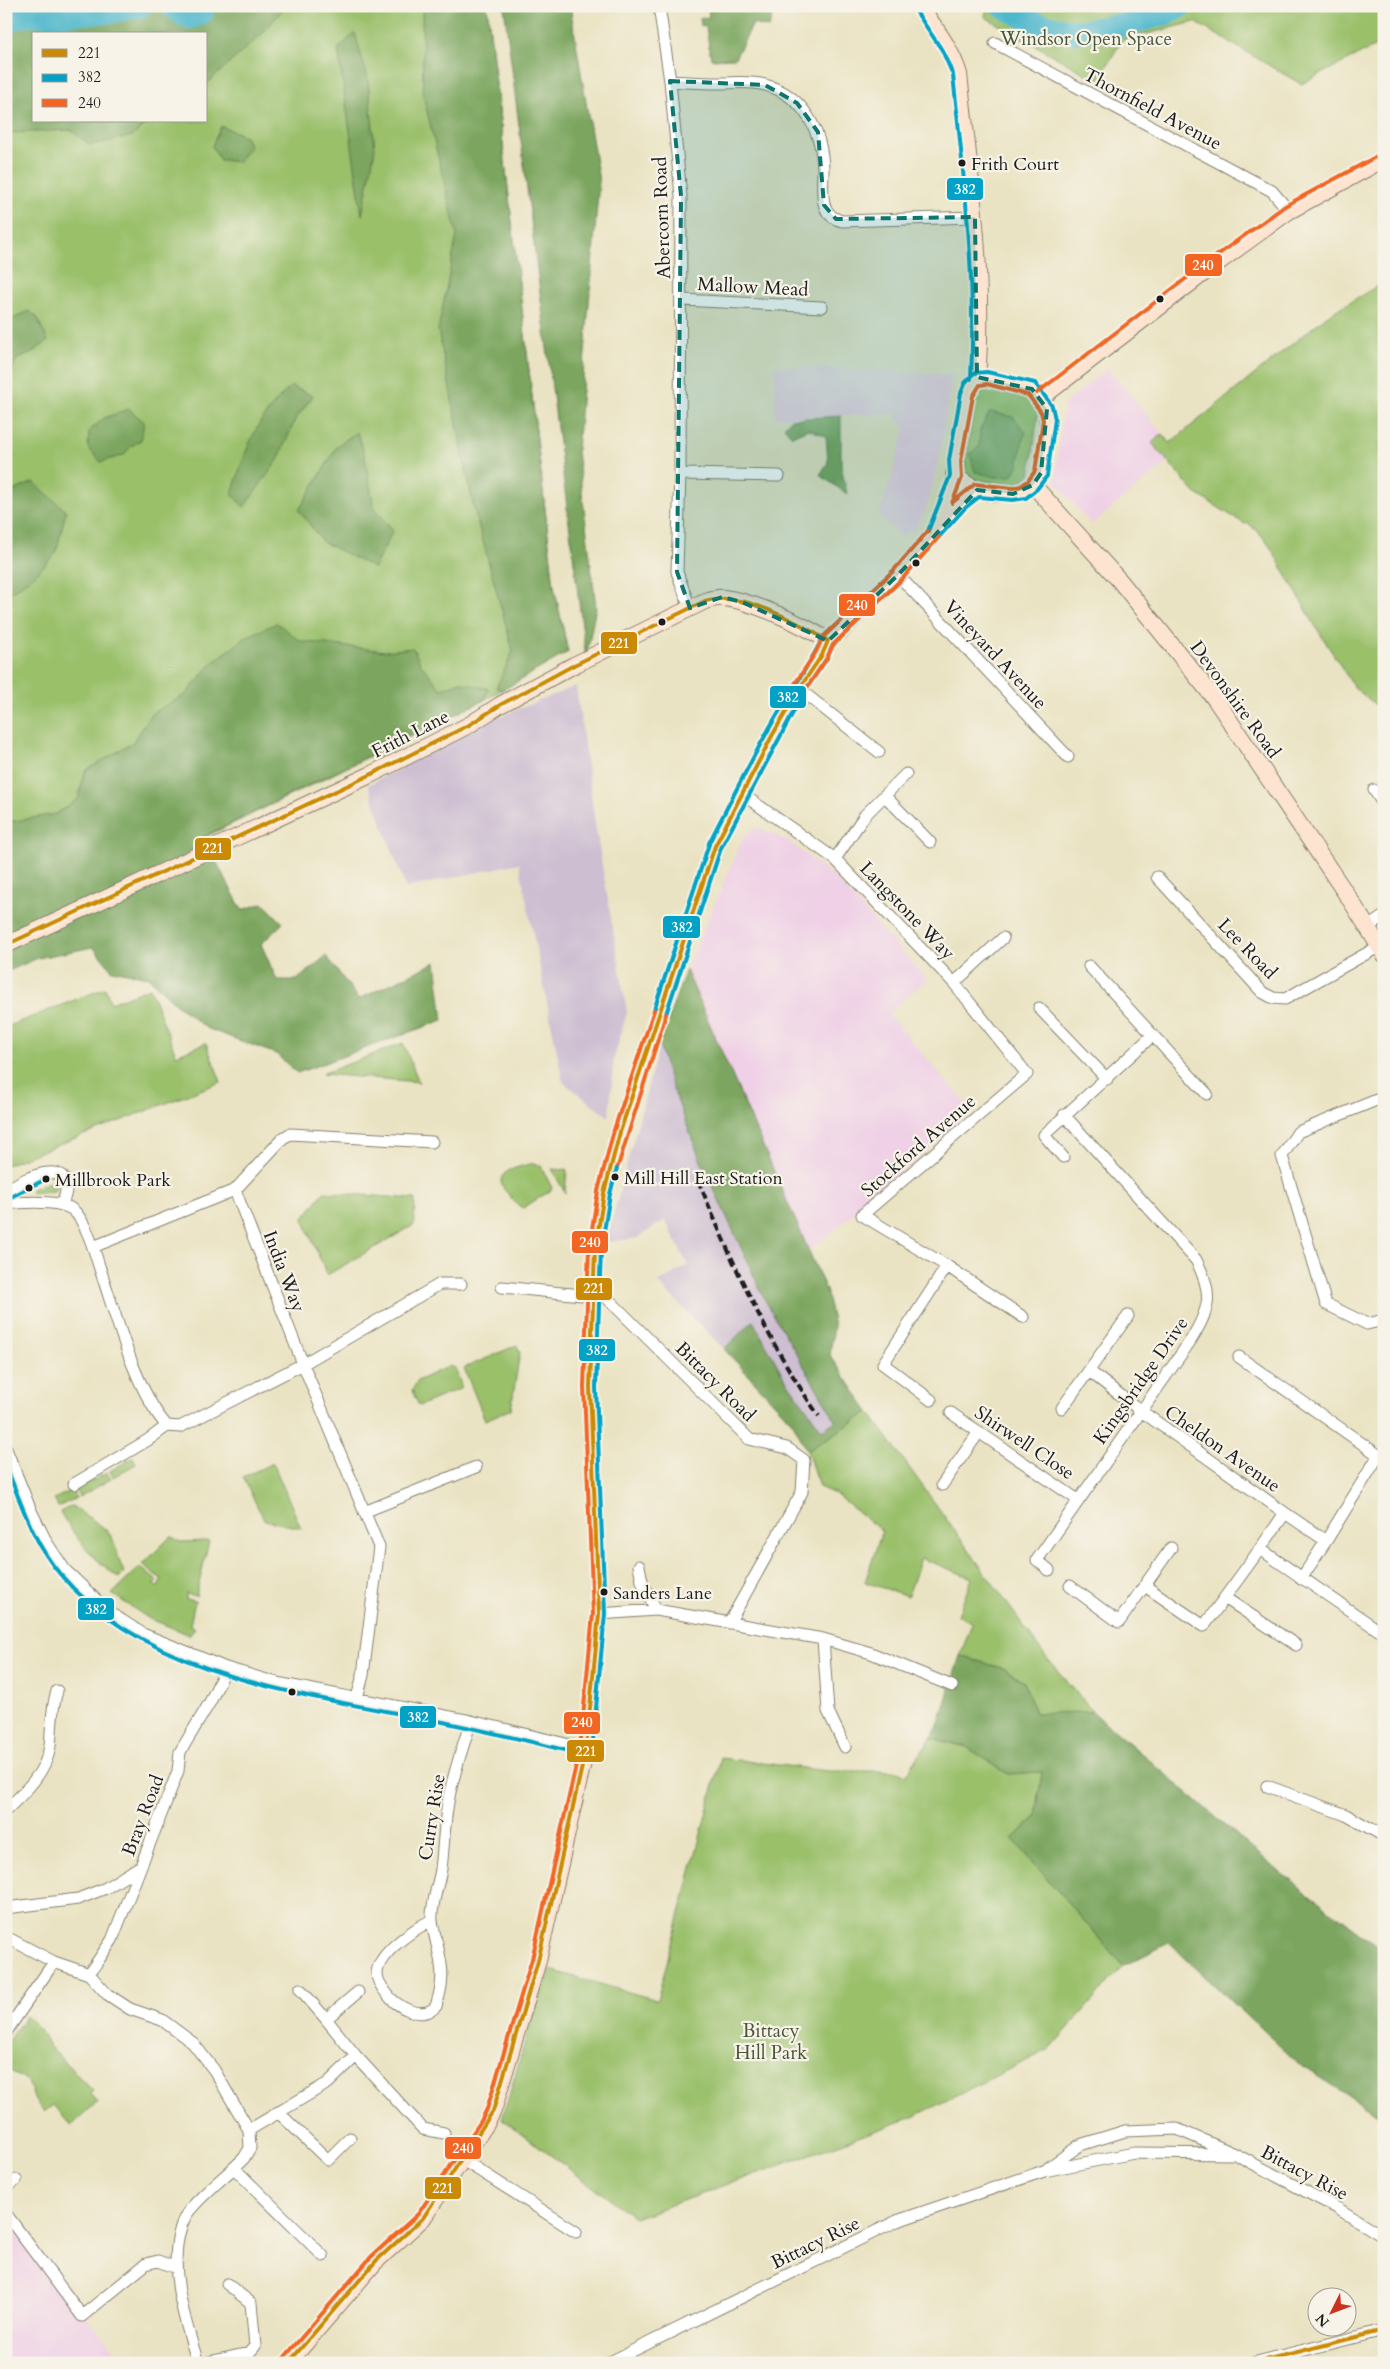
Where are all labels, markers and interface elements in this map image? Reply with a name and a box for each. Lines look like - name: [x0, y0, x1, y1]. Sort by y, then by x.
- park label: Windsor Open Space: [999, 26, 1172, 52]
- legend: [32, 32, 208, 122]
- text: 221: [78, 43, 101, 63]
- street label: Thornfield Avenue: [1079, 61, 1226, 156]
- text: 382: [78, 67, 101, 87]
- text: 240: [78, 93, 101, 113]
- place label: Frith Court: [971, 152, 1059, 177]
- street label: Abercorn Road: [647, 156, 677, 280]
- marker: Frith Court: [957, 158, 967, 168]
- line badge: 382: [946, 177, 984, 201]
- text: 382: [954, 180, 976, 199]
- line badge: 240: [1184, 253, 1223, 277]
- text: 240: [1192, 256, 1214, 275]
- street label: Mallow Mead: [697, 271, 809, 303]
- unlabelled marker: [1155, 294, 1165, 304]
- unlabelled marker: [911, 558, 921, 568]
- line badge: 240: [838, 593, 876, 617]
- street label: Vineyard Avenue: [938, 594, 1053, 715]
- text: 240: [846, 596, 868, 615]
- unlabelled marker: [657, 617, 667, 627]
- line badge: 221: [600, 631, 638, 655]
- text: 221: [608, 634, 630, 653]
- street label: Devonshire Road: [1184, 636, 1287, 764]
- line badge: 382: [769, 685, 807, 709]
- text: 382: [777, 688, 799, 707]
- street label: Frith Lane: [367, 703, 454, 764]
- line badge: 221: [194, 837, 232, 861]
- text: 221: [202, 839, 224, 858]
- street label: Langstone Way: [854, 856, 961, 966]
- street label: Lee Road: [1212, 912, 1283, 985]
- line badge: 382: [662, 915, 701, 939]
- text: 382: [671, 918, 693, 937]
- street label: Stockford Avenue: [856, 1089, 982, 1203]
- place label: Mill Hill East Station: [624, 1166, 784, 1191]
- place label: Millbrook Park: [55, 1168, 171, 1193]
- marker: Mill Hill East Station: [610, 1172, 620, 1182]
- marker: Millbrook Park: [41, 1174, 51, 1184]
- unlabelled marker: [24, 1183, 34, 1193]
- street label: India Way: [257, 1227, 311, 1316]
- line badge: 240: [571, 1230, 609, 1254]
- text: 240: [579, 1233, 601, 1252]
- line badge: 221: [575, 1277, 613, 1301]
- text: 221: [583, 1279, 605, 1298]
- street label: Kingsbridge Drive: [1087, 1312, 1195, 1450]
- street label: Bittacy Road: [669, 1336, 761, 1428]
- line badge: 382: [578, 1338, 616, 1362]
- text: 382: [586, 1341, 608, 1360]
- street label: Cheldon Avenue: [1159, 1399, 1286, 1499]
- street label: Shirwell Close: [969, 1400, 1080, 1486]
- place label: Sanders Lane: [613, 1581, 712, 1606]
- marker: Sanders Lane: [599, 1587, 609, 1597]
- line badge: 382: [77, 1597, 115, 1621]
- text: 382: [85, 1600, 107, 1619]
- unlabelled marker: [287, 1687, 297, 1697]
- line badge: 382: [399, 1705, 437, 1729]
- text: 382: [407, 1708, 429, 1727]
- line badge: 240: [563, 1711, 601, 1735]
- text: 240: [571, 1713, 593, 1732]
- line badge: 221: [566, 1739, 605, 1763]
- text: 221: [575, 1742, 597, 1761]
- street label: Bray Road: [116, 1771, 170, 1860]
- street label: Curry Rise: [412, 1772, 452, 1862]
- park label: Bittacy Hill Park: [735, 2018, 808, 2066]
- line badge: 240: [444, 2136, 482, 2160]
- text: 240: [452, 2139, 474, 2158]
- street label: Bittacy Rise: [1256, 2139, 1353, 2207]
- line badge: 221: [424, 2176, 462, 2200]
- text: 221: [432, 2179, 454, 2198]
- street label: Bittacy Rise: [767, 2210, 864, 2276]
- north arrow: [1308, 2286, 1358, 2336]
- text: N: [1312, 2309, 1334, 2331]

